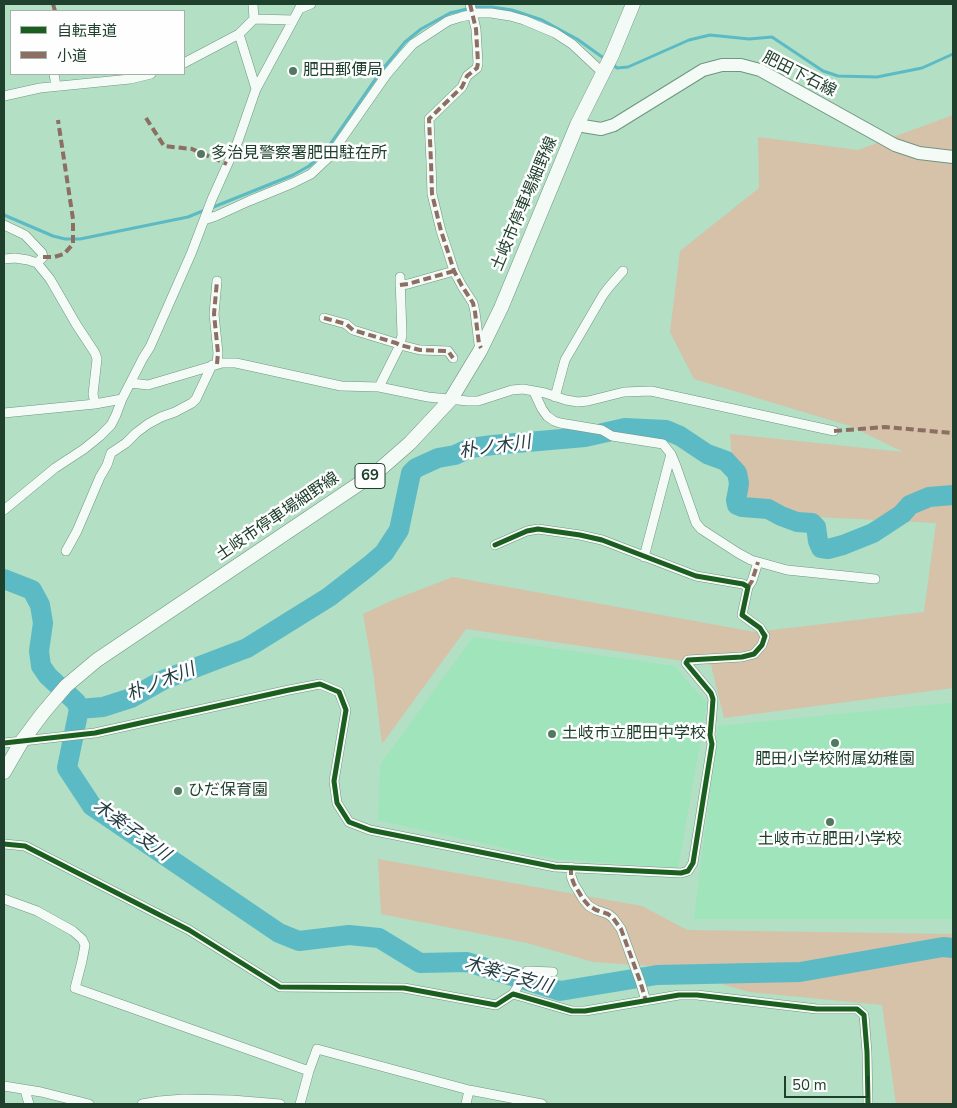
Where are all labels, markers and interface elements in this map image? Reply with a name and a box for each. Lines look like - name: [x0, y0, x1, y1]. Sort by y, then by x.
- legend: [10, 10, 185, 75]
- text: 自転車道: [57, 21, 117, 41]
- text: 小道: [57, 46, 87, 66]
- street label: 肥田下石線: [759, 48, 839, 102]
- place label: 肥田郵便局: [303, 61, 383, 81]
- marker: 肥田郵便局: [287, 65, 299, 77]
- street label: 土岐市停車場細野線: [488, 134, 562, 274]
- place label: 多治見警察署肥田駐在所: [211, 144, 387, 164]
- marker: 多治見警察署肥田駐在所: [195, 148, 207, 160]
- water label: 朴ノ木川: [458, 432, 532, 464]
- road number: 69: [355, 464, 385, 488]
- street label: 土岐市停車場細野線: [213, 469, 343, 565]
- water label: 朴ノ木川: [124, 660, 198, 706]
- place label: 土岐市立肥田中学校: [562, 724, 706, 744]
- marker: 土岐市立肥田中学校: [546, 728, 558, 740]
- marker: 肥田小学校附属幼稚園: [829, 737, 841, 749]
- place label: 肥田小学校附属幼稚園: [755, 750, 915, 770]
- place label: ひだ保育園: [188, 781, 268, 801]
- marker: ひだ保育園: [172, 785, 184, 797]
- water label: 木楽子支川: [88, 796, 174, 866]
- marker: 土岐市立肥田小学校: [824, 816, 836, 828]
- place label: 土岐市立肥田小学校: [758, 830, 902, 850]
- water label: 木楽子支川: [462, 953, 554, 999]
- scale bar: [787, 1066, 872, 1098]
- text: 50 m: [792, 1075, 827, 1095]

